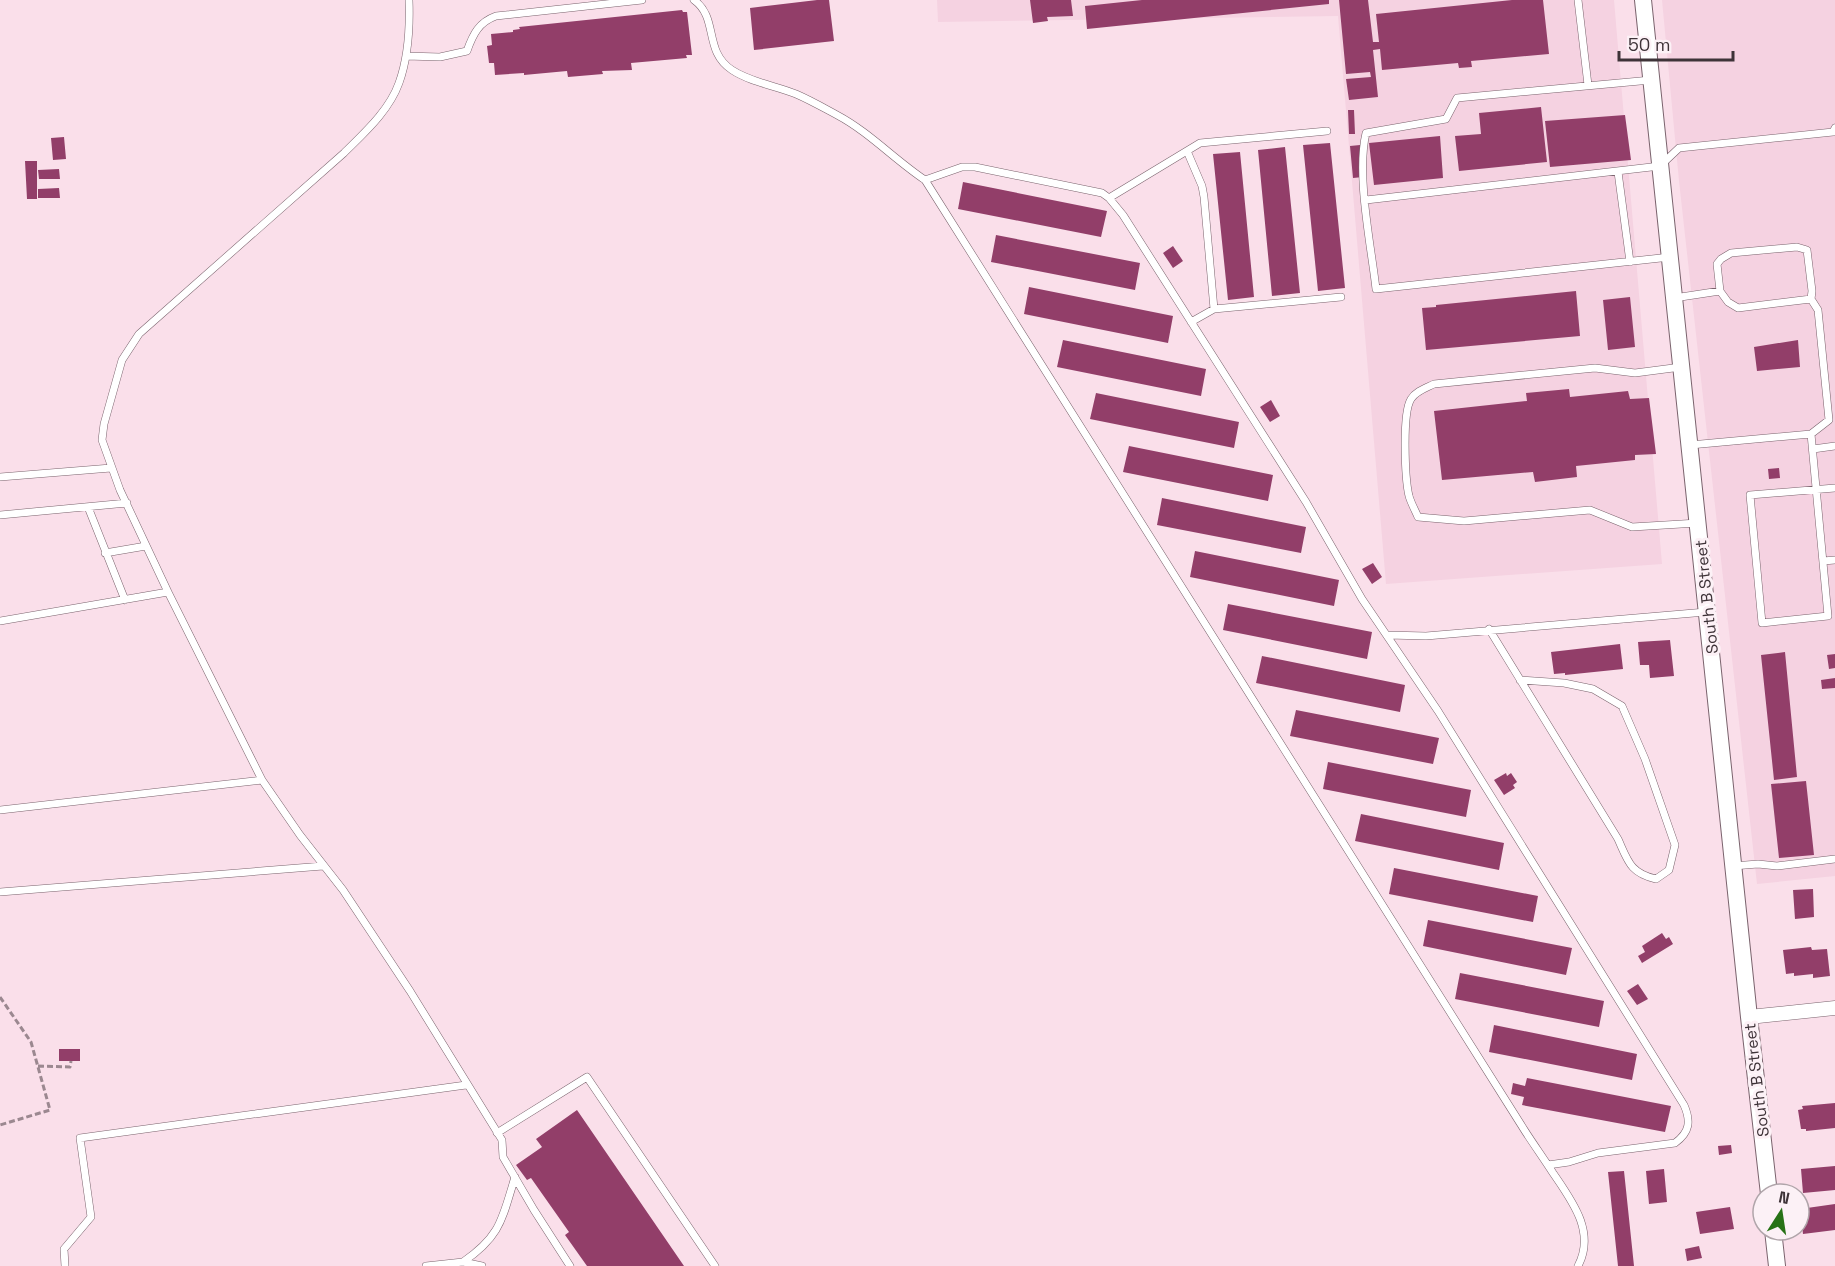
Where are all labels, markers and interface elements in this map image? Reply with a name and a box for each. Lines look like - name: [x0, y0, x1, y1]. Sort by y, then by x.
- scale bar: [1619, 24, 1733, 62]
- text: 50 m: [1628, 33, 1670, 56]
- street label: South B Street: [1690, 539, 1723, 655]
- street label: South B Street: [1739, 1022, 1774, 1138]
- north arrow: [1751, 1182, 1811, 1242]
- text: N: [1777, 1186, 1791, 1209]

